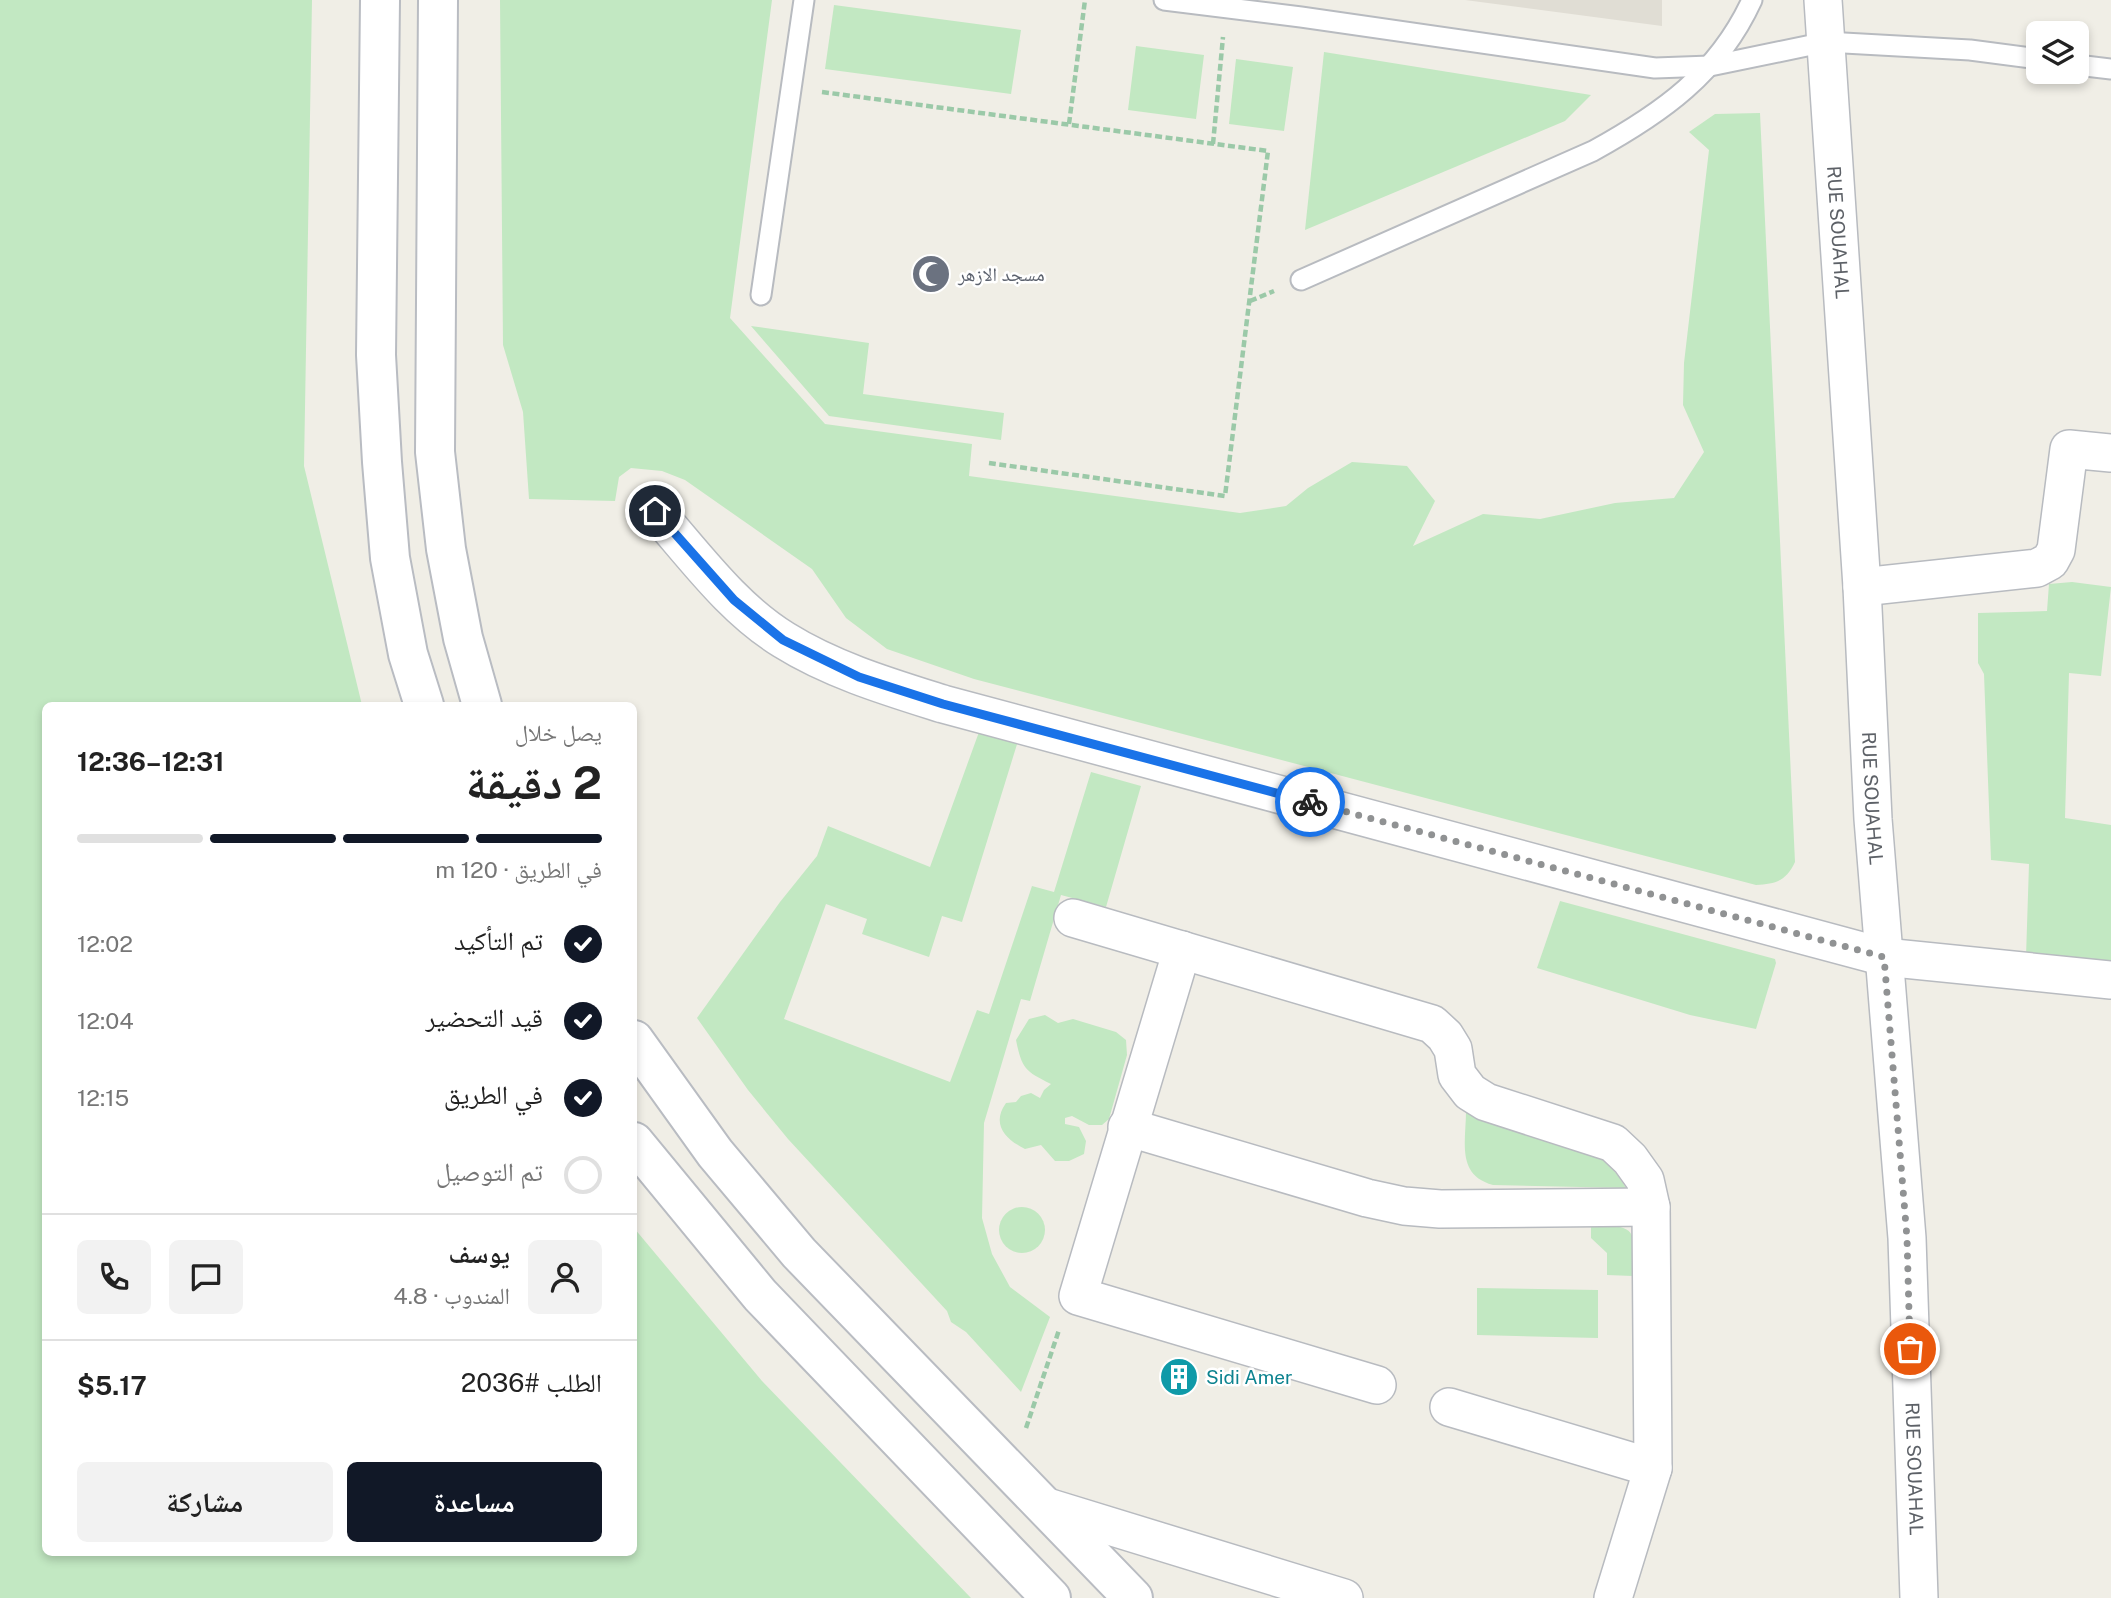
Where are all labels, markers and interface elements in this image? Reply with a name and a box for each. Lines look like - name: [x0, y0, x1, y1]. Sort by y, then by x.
- map controls: [2026, 21, 2089, 84]
- button: layers: [2026, 21, 2089, 84]
- street label: RUE SOUAHAL: [1823, 165, 1854, 300]
- mosque icon: مسجد الازهر: [910, 253, 952, 295]
- place label: مسجد الازهر: [957, 263, 1045, 286]
- pin: [625, 481, 685, 541]
- icon: home: [636, 492, 674, 530]
- text: يصل خلال: [515, 719, 602, 746]
- street label: RUE SOUAHAL: [1858, 731, 1888, 866]
- text: 12:31–12:36: [77, 746, 225, 777]
- text: 2 دقيقة: [466, 755, 602, 809]
- courier: [1275, 767, 1345, 837]
- icon: bike: [1291, 783, 1329, 821]
- text: في الطريق · 120 m: [435, 856, 602, 883]
- text: تم التأكيد: [454, 925, 543, 956]
- icon: check: [564, 925, 602, 963]
- text: 12:02: [77, 930, 133, 957]
- text: قيد التحضير: [426, 1002, 543, 1033]
- icon: check: [564, 1002, 602, 1040]
- text: 12:04: [77, 1007, 134, 1034]
- text: في الطريق: [444, 1079, 543, 1110]
- icon: check: [564, 1079, 602, 1117]
- text: 12:15: [77, 1084, 129, 1111]
- text: تم التوصيل: [436, 1156, 543, 1187]
- text: يوسف: [449, 1238, 510, 1269]
- button: phone: [77, 1240, 151, 1314]
- button: chat: [169, 1240, 243, 1314]
- button: person: [528, 1240, 602, 1314]
- text: المندوب · 4.8: [393, 1282, 510, 1309]
- pin: [1880, 1319, 1940, 1379]
- icon: bag: [1891, 1330, 1929, 1368]
- building icon: Sidi Amer: [1158, 1356, 1200, 1398]
- place label: Sidi Amer: [1206, 1366, 1292, 1388]
- text: الطلب #2036: [461, 1367, 602, 1398]
- text: $5.17: [77, 1370, 147, 1401]
- street label: RUE SOUAHAL: [1901, 1402, 1928, 1536]
- button: مشاركة: [77, 1462, 333, 1542]
- button: مساعدة: [347, 1462, 602, 1542]

